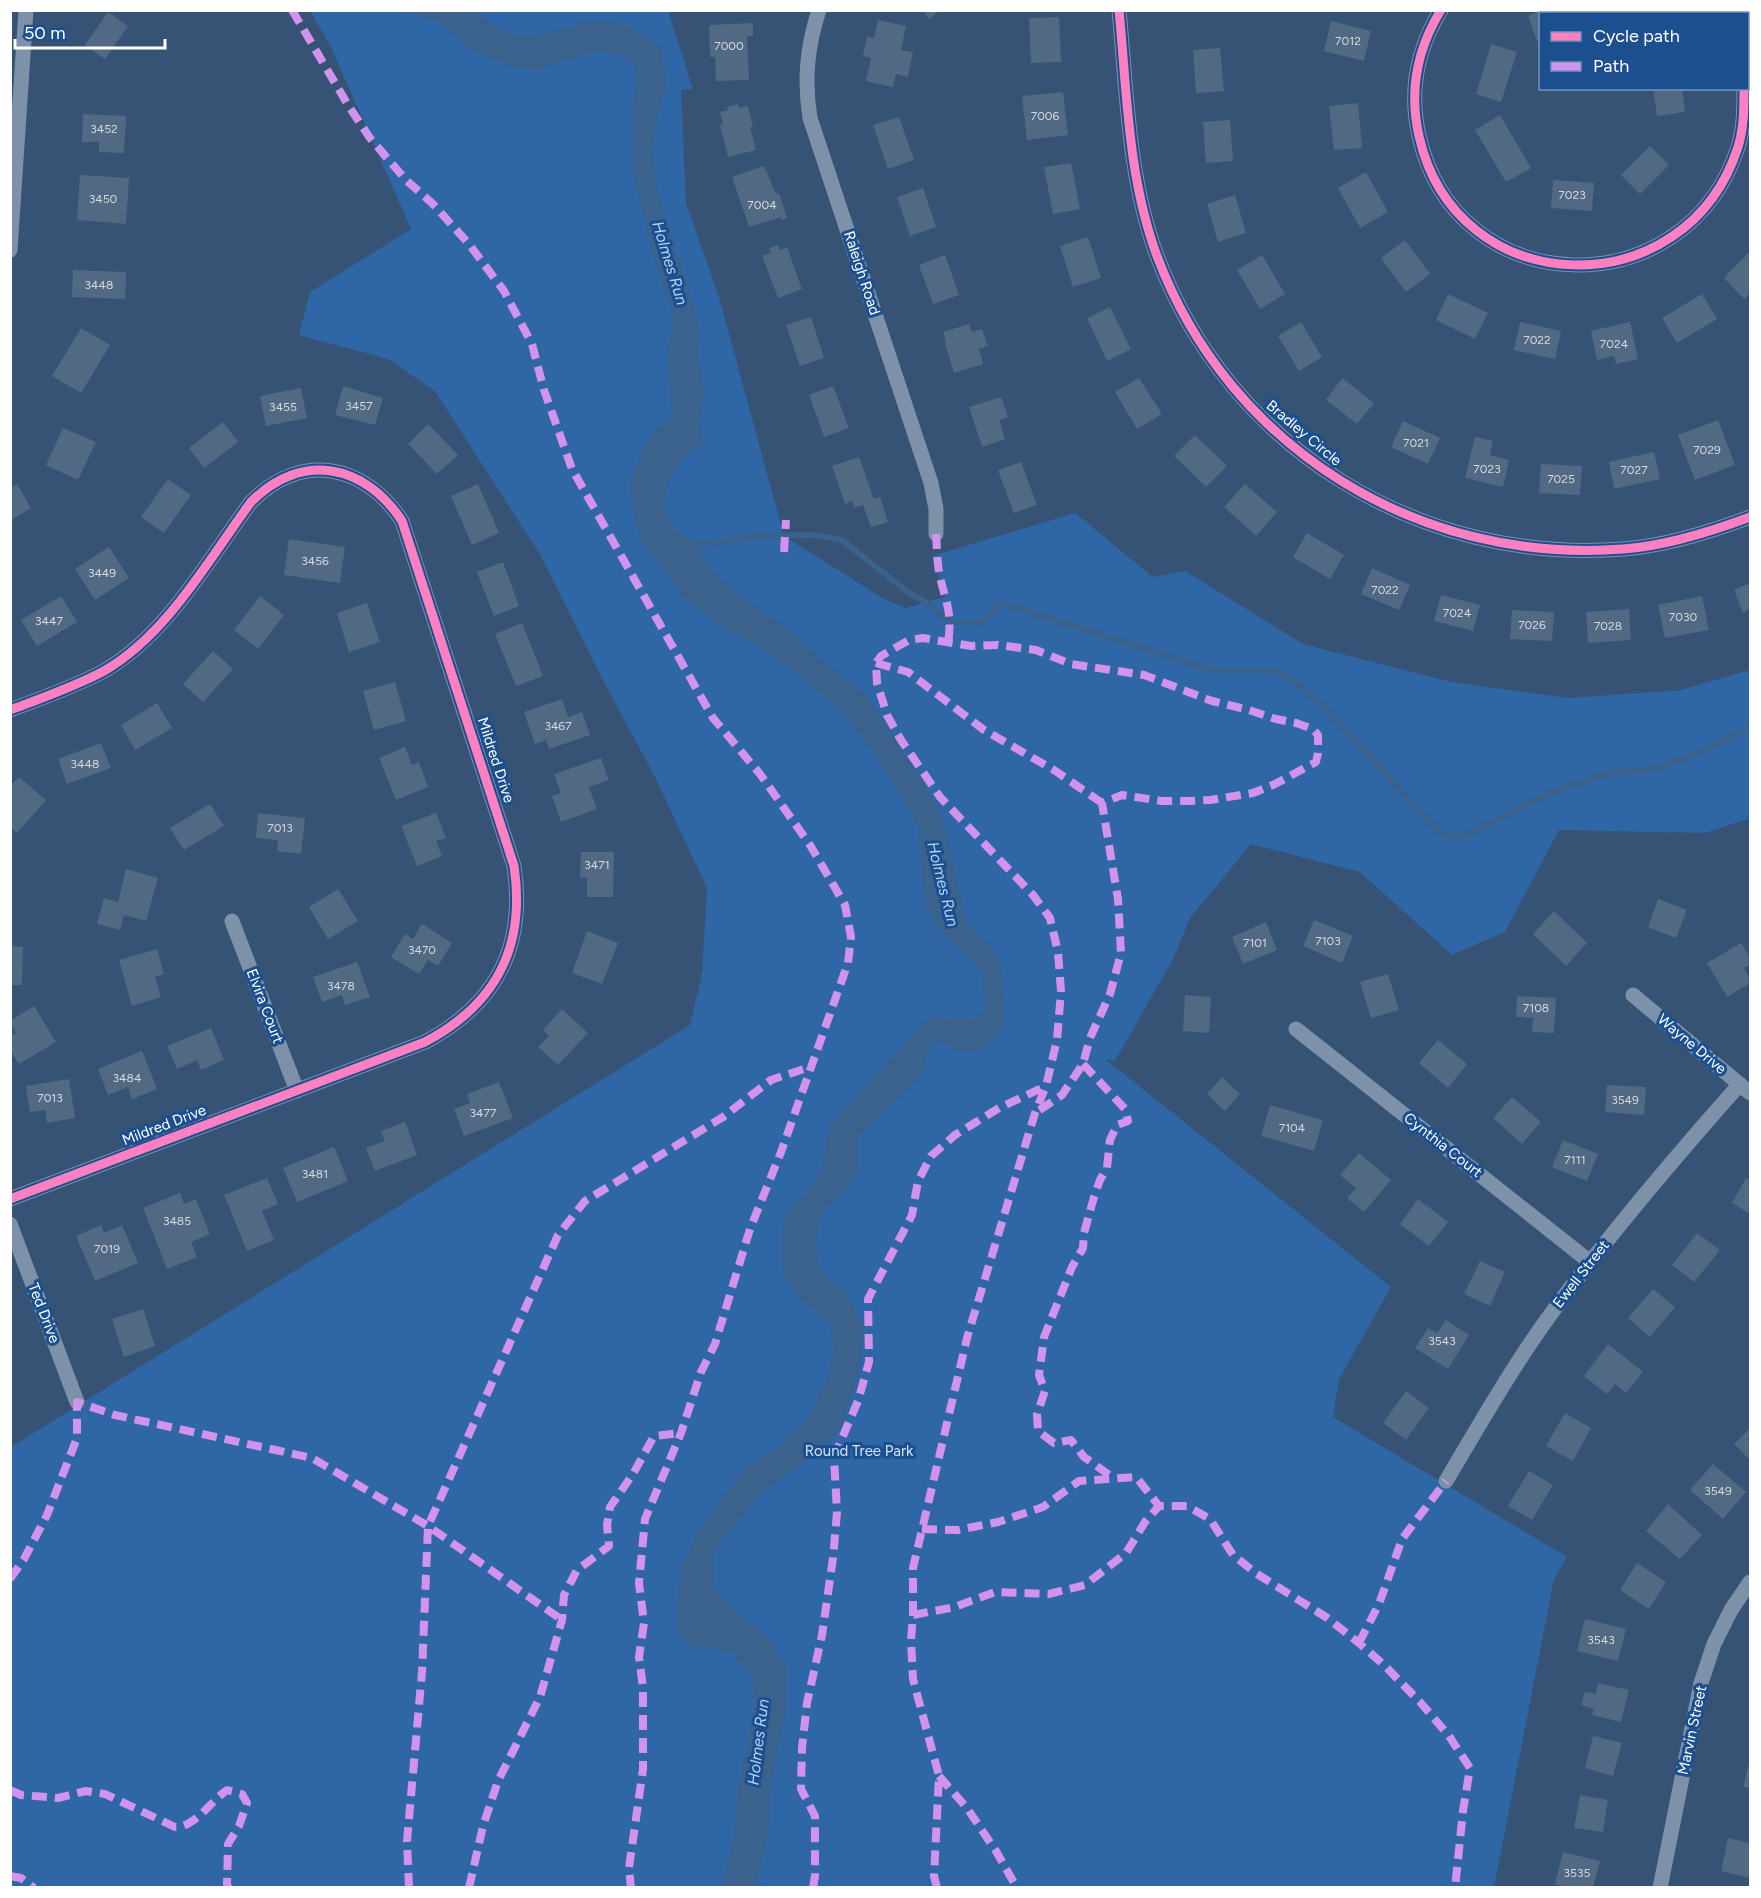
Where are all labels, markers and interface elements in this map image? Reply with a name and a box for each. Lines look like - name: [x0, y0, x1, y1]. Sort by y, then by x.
- scale bar: [15, 12, 165, 50]
- legend: [1539, 12, 1749, 90]
- text: 50 m: [24, 22, 66, 44]
- text: Cycle path: [1593, 25, 1680, 47]
- house number: 7012: [1335, 34, 1361, 48]
- house number: 7000: [714, 39, 744, 53]
- text: Path: [1593, 55, 1629, 77]
- house number: 7006: [1031, 109, 1060, 123]
- house number: 3452: [90, 122, 118, 136]
- house number: 7023: [1558, 188, 1586, 202]
- house number: 3450: [89, 192, 118, 206]
- house number: 7004: [747, 198, 777, 212]
- water label: Holmes Run: [648, 219, 692, 307]
- street label: Raleigh Road: [840, 229, 884, 317]
- house number: 3448: [85, 278, 113, 292]
- house number: 7022: [1523, 333, 1551, 347]
- house number: 7024: [1600, 337, 1629, 351]
- street label: Bradley Circle: [1263, 396, 1345, 470]
- house number: 3457: [345, 399, 373, 413]
- house number: 3455: [269, 400, 297, 414]
- house number: 7021: [1403, 436, 1429, 450]
- house number: 7029: [1693, 443, 1721, 457]
- house number: 7023: [1473, 462, 1501, 476]
- house number: 7027: [1620, 463, 1648, 477]
- house number: 7025: [1547, 472, 1575, 486]
- house number: 3456: [301, 554, 329, 568]
- house number: 3449: [88, 566, 116, 580]
- house number: 7022: [1371, 583, 1399, 597]
- house number: 7024: [1443, 606, 1472, 620]
- house number: 7030: [1669, 610, 1697, 624]
- house number: 3447: [35, 614, 63, 628]
- house number: 7026: [1518, 618, 1546, 632]
- house number: 7028: [1594, 619, 1622, 633]
- street label: Mildred Drive: [474, 715, 518, 805]
- house number: 3467: [544, 719, 572, 733]
- house number: 3448: [71, 757, 99, 771]
- house number: 7013: [267, 821, 293, 835]
- water label: Holmes Run: [923, 840, 963, 928]
- house number: 3471: [584, 858, 610, 872]
- house number: 7103: [1315, 934, 1341, 948]
- house number: 7101: [1243, 936, 1267, 950]
- house number: 3470: [408, 943, 436, 957]
- street label: Elvira Court: [243, 966, 288, 1046]
- house number: 3478: [327, 979, 355, 993]
- house number: 7108: [1523, 1001, 1549, 1015]
- street label: Wayne Drive: [1654, 1010, 1730, 1078]
- house number: 3484: [113, 1071, 142, 1085]
- house number: 7013: [37, 1091, 63, 1105]
- house number: 3549: [1611, 1093, 1639, 1107]
- street label: Mildred Drive: [119, 1101, 209, 1149]
- house number: 3477: [470, 1106, 497, 1120]
- street label: Cynthia Court: [1400, 1109, 1486, 1181]
- house number: 7104: [1279, 1121, 1306, 1135]
- house number: 7111: [1564, 1153, 1586, 1167]
- house number: 3481: [302, 1167, 328, 1181]
- house number: 3485: [163, 1214, 191, 1228]
- street label: Ewell Street: [1549, 1236, 1613, 1311]
- house number: 7019: [94, 1242, 120, 1256]
- street label: Ted Drive: [24, 1280, 64, 1346]
- house number: 3543: [1428, 1334, 1456, 1348]
- park label: Round Tree Park: [805, 1442, 914, 1460]
- house number: 3549: [1704, 1484, 1732, 1498]
- house number: 3543: [1587, 1633, 1615, 1647]
- street label: Marvin Street: [1674, 1683, 1710, 1776]
- water label: Holmes Run: [743, 1698, 773, 1786]
- house number: 3535: [1564, 1866, 1591, 1880]

